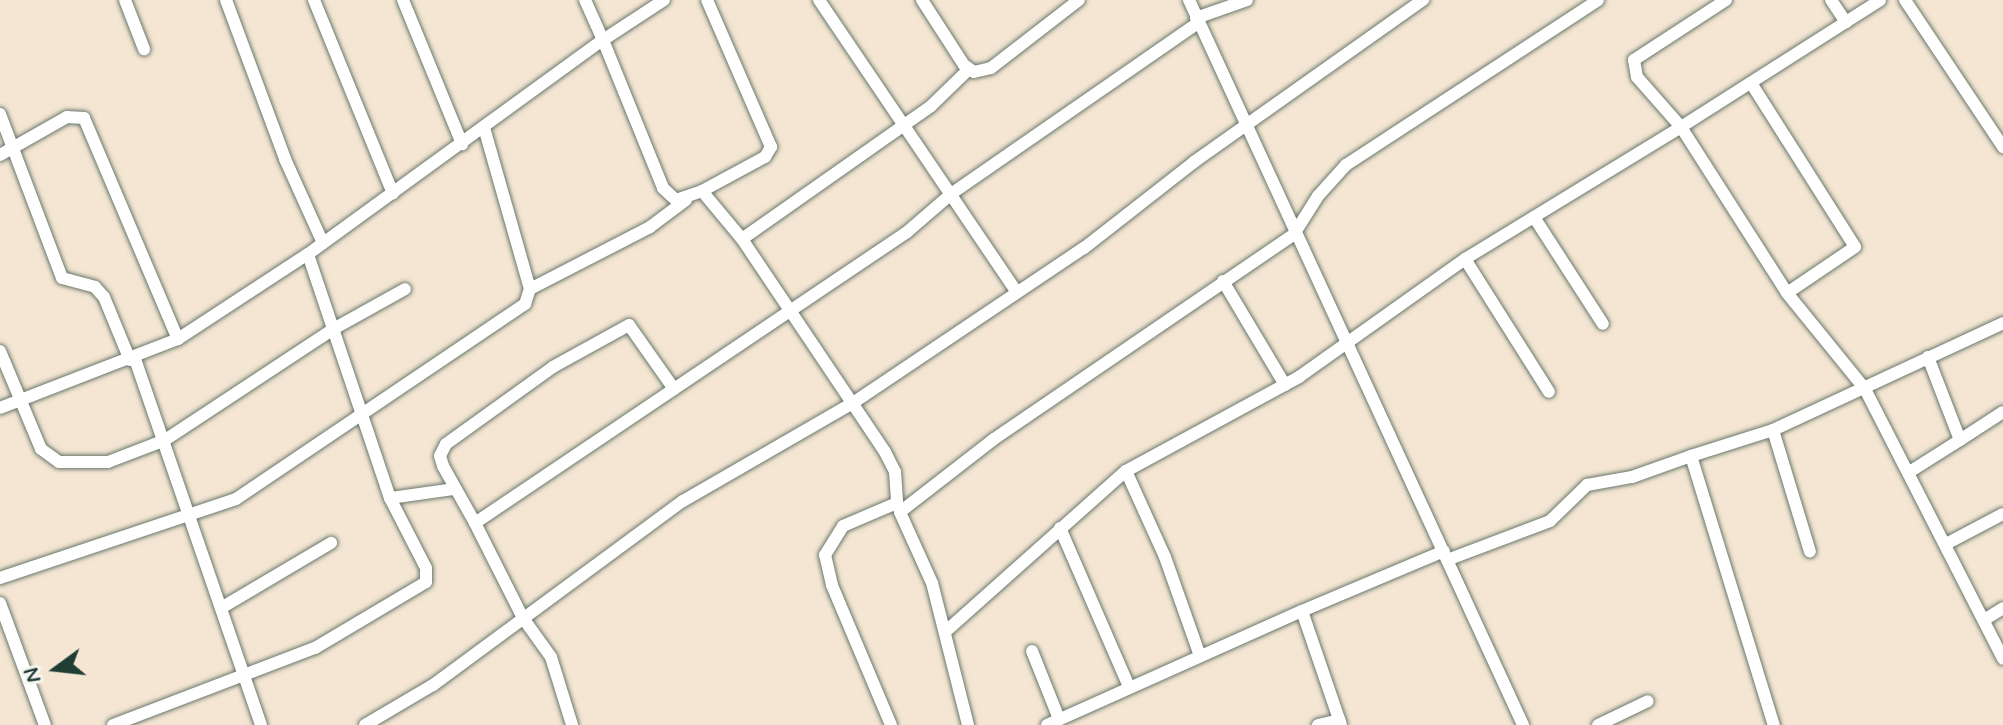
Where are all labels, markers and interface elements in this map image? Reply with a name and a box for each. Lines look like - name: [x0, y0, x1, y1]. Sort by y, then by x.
- north arrow: [16, 629, 96, 709]
- text: N: [17, 665, 48, 686]

